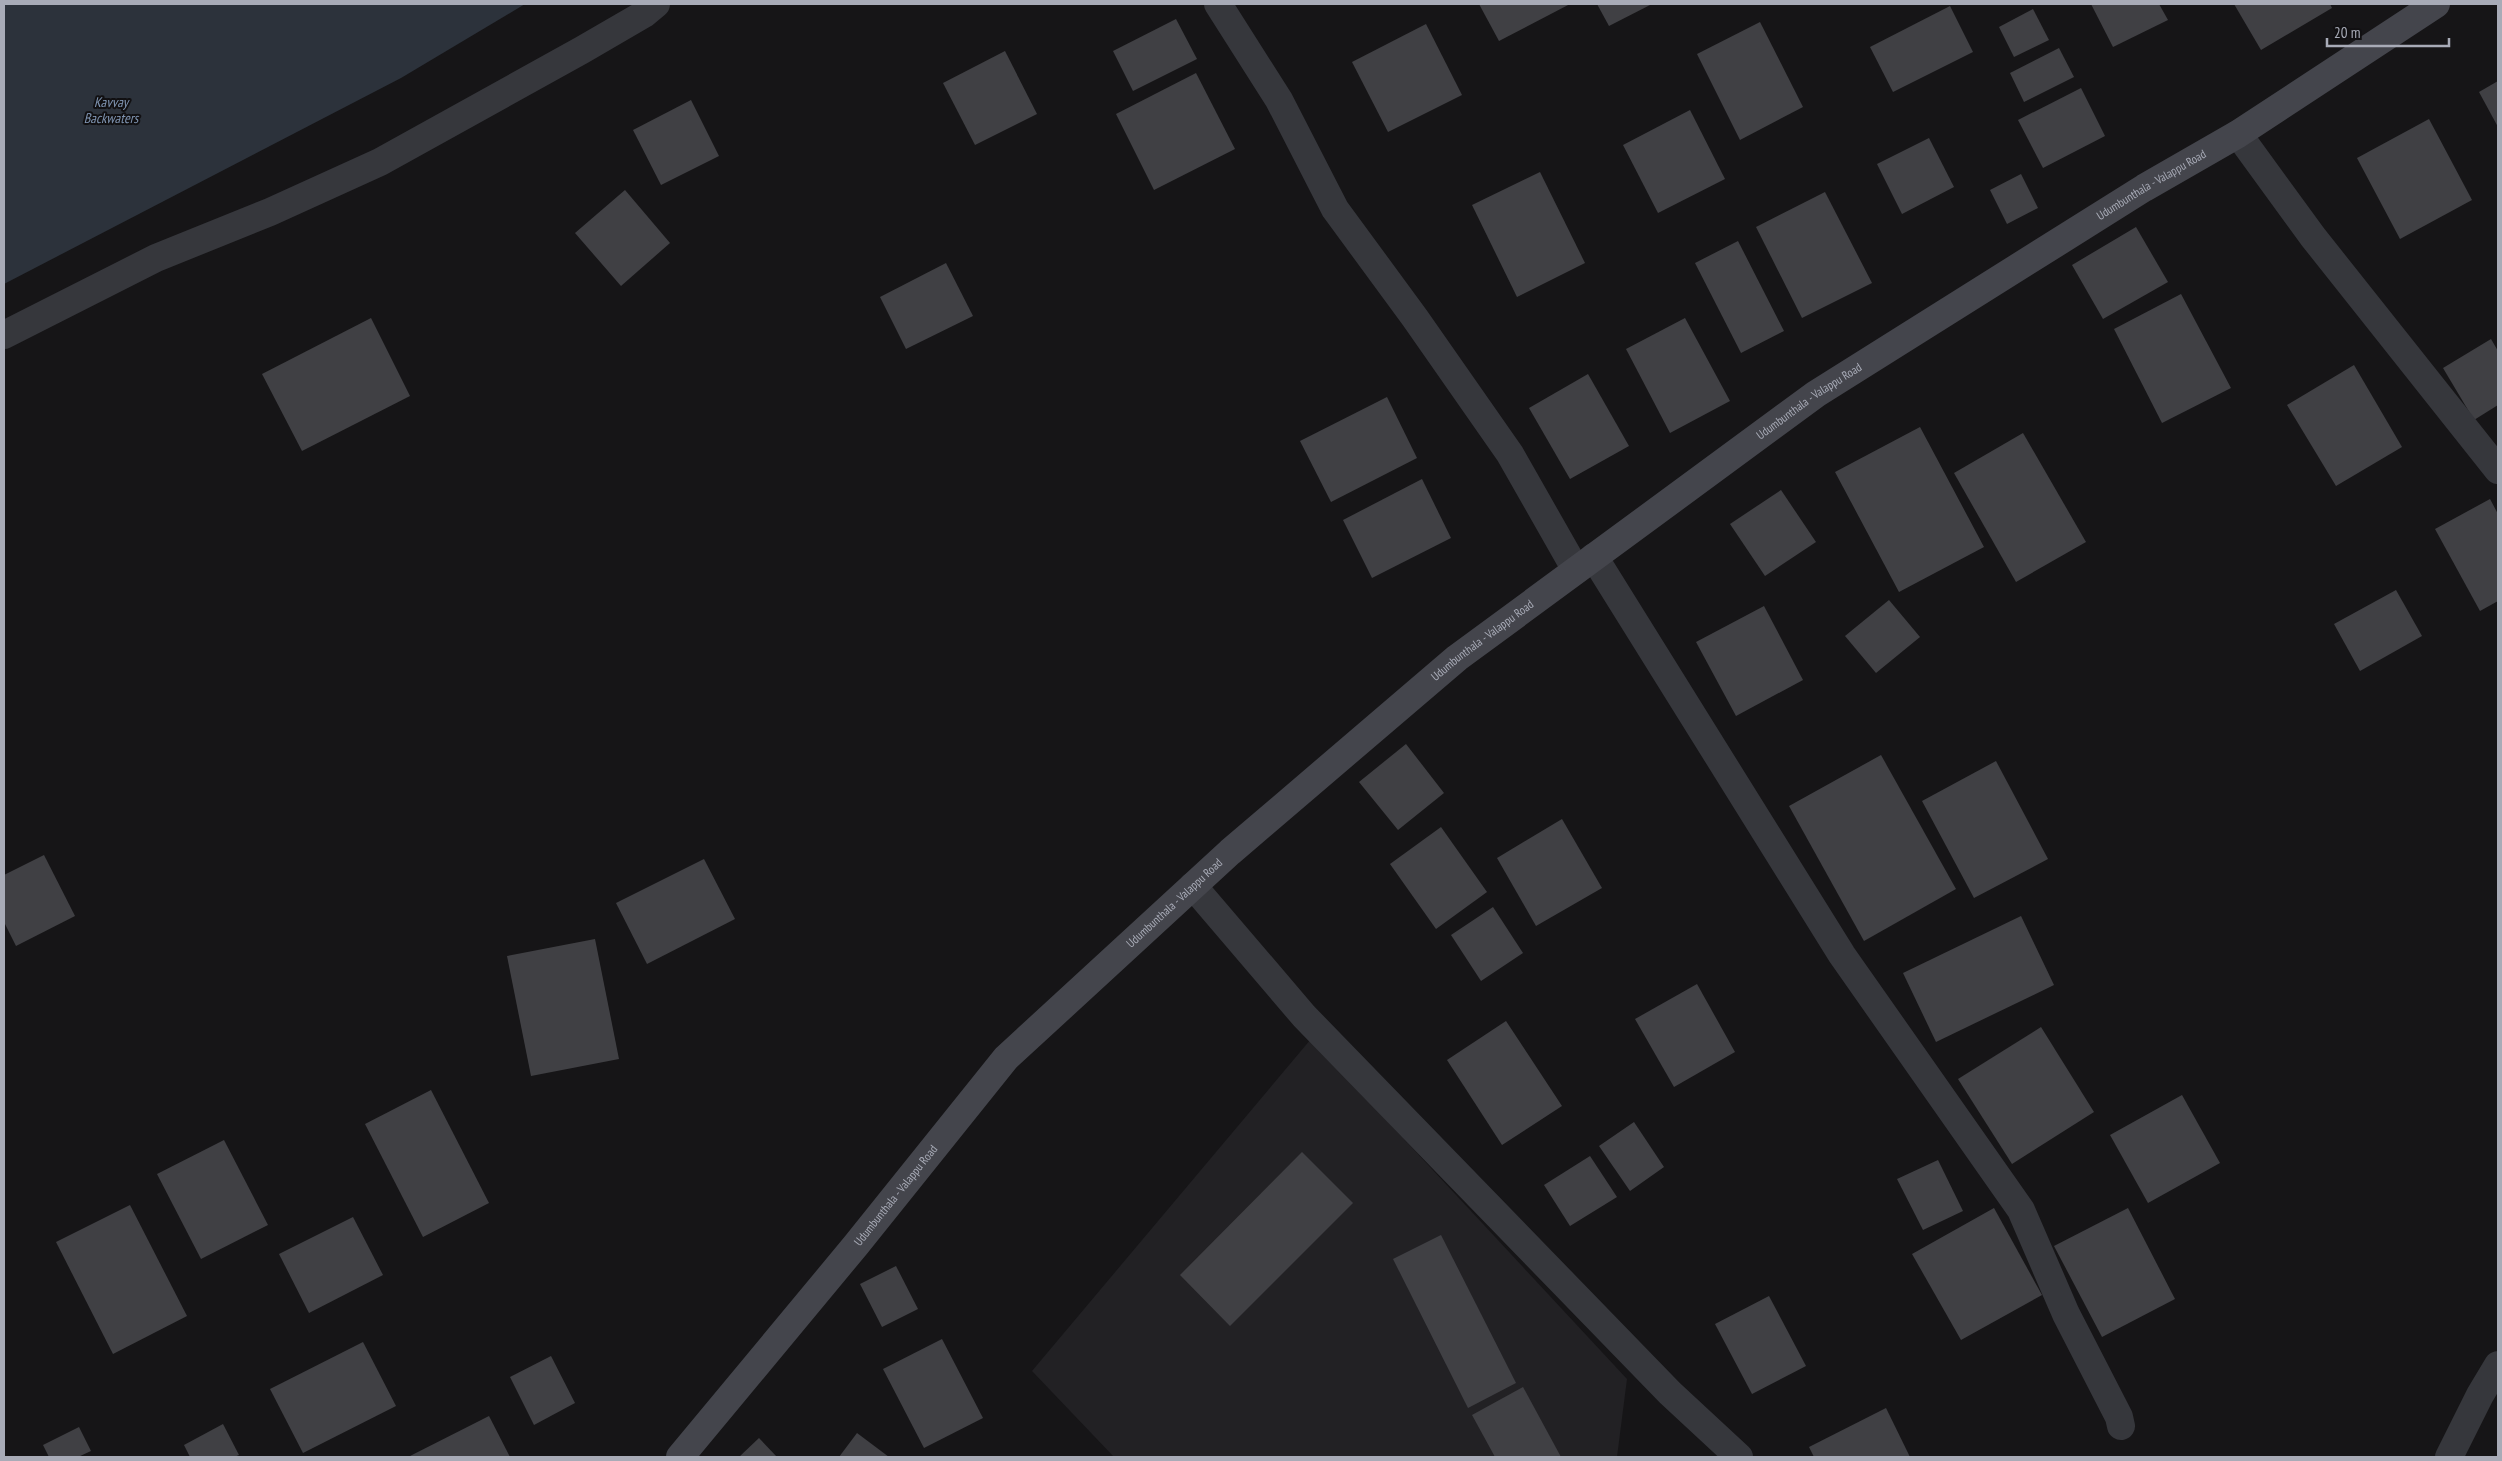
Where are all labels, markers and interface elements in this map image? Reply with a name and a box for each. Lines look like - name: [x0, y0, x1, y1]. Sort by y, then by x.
- scale bar: [2327, 15, 2450, 47]
- text: 20 m: [2334, 23, 2360, 42]
- water label: Kavvay Backwaters: [84, 93, 140, 127]
- street label: Udumbunthala - Valappu Road: [2094, 146, 2208, 223]
- street label: Udumbunthala - Valappu Road: [1753, 359, 1864, 442]
- street label: Udumbunthala - Valappu Road: [1428, 596, 1536, 684]
- street label: Udumbunthala - Valappu Road: [1123, 855, 1225, 951]
- street label: Udumbunthala - Valappu Road: [850, 1142, 940, 1249]

